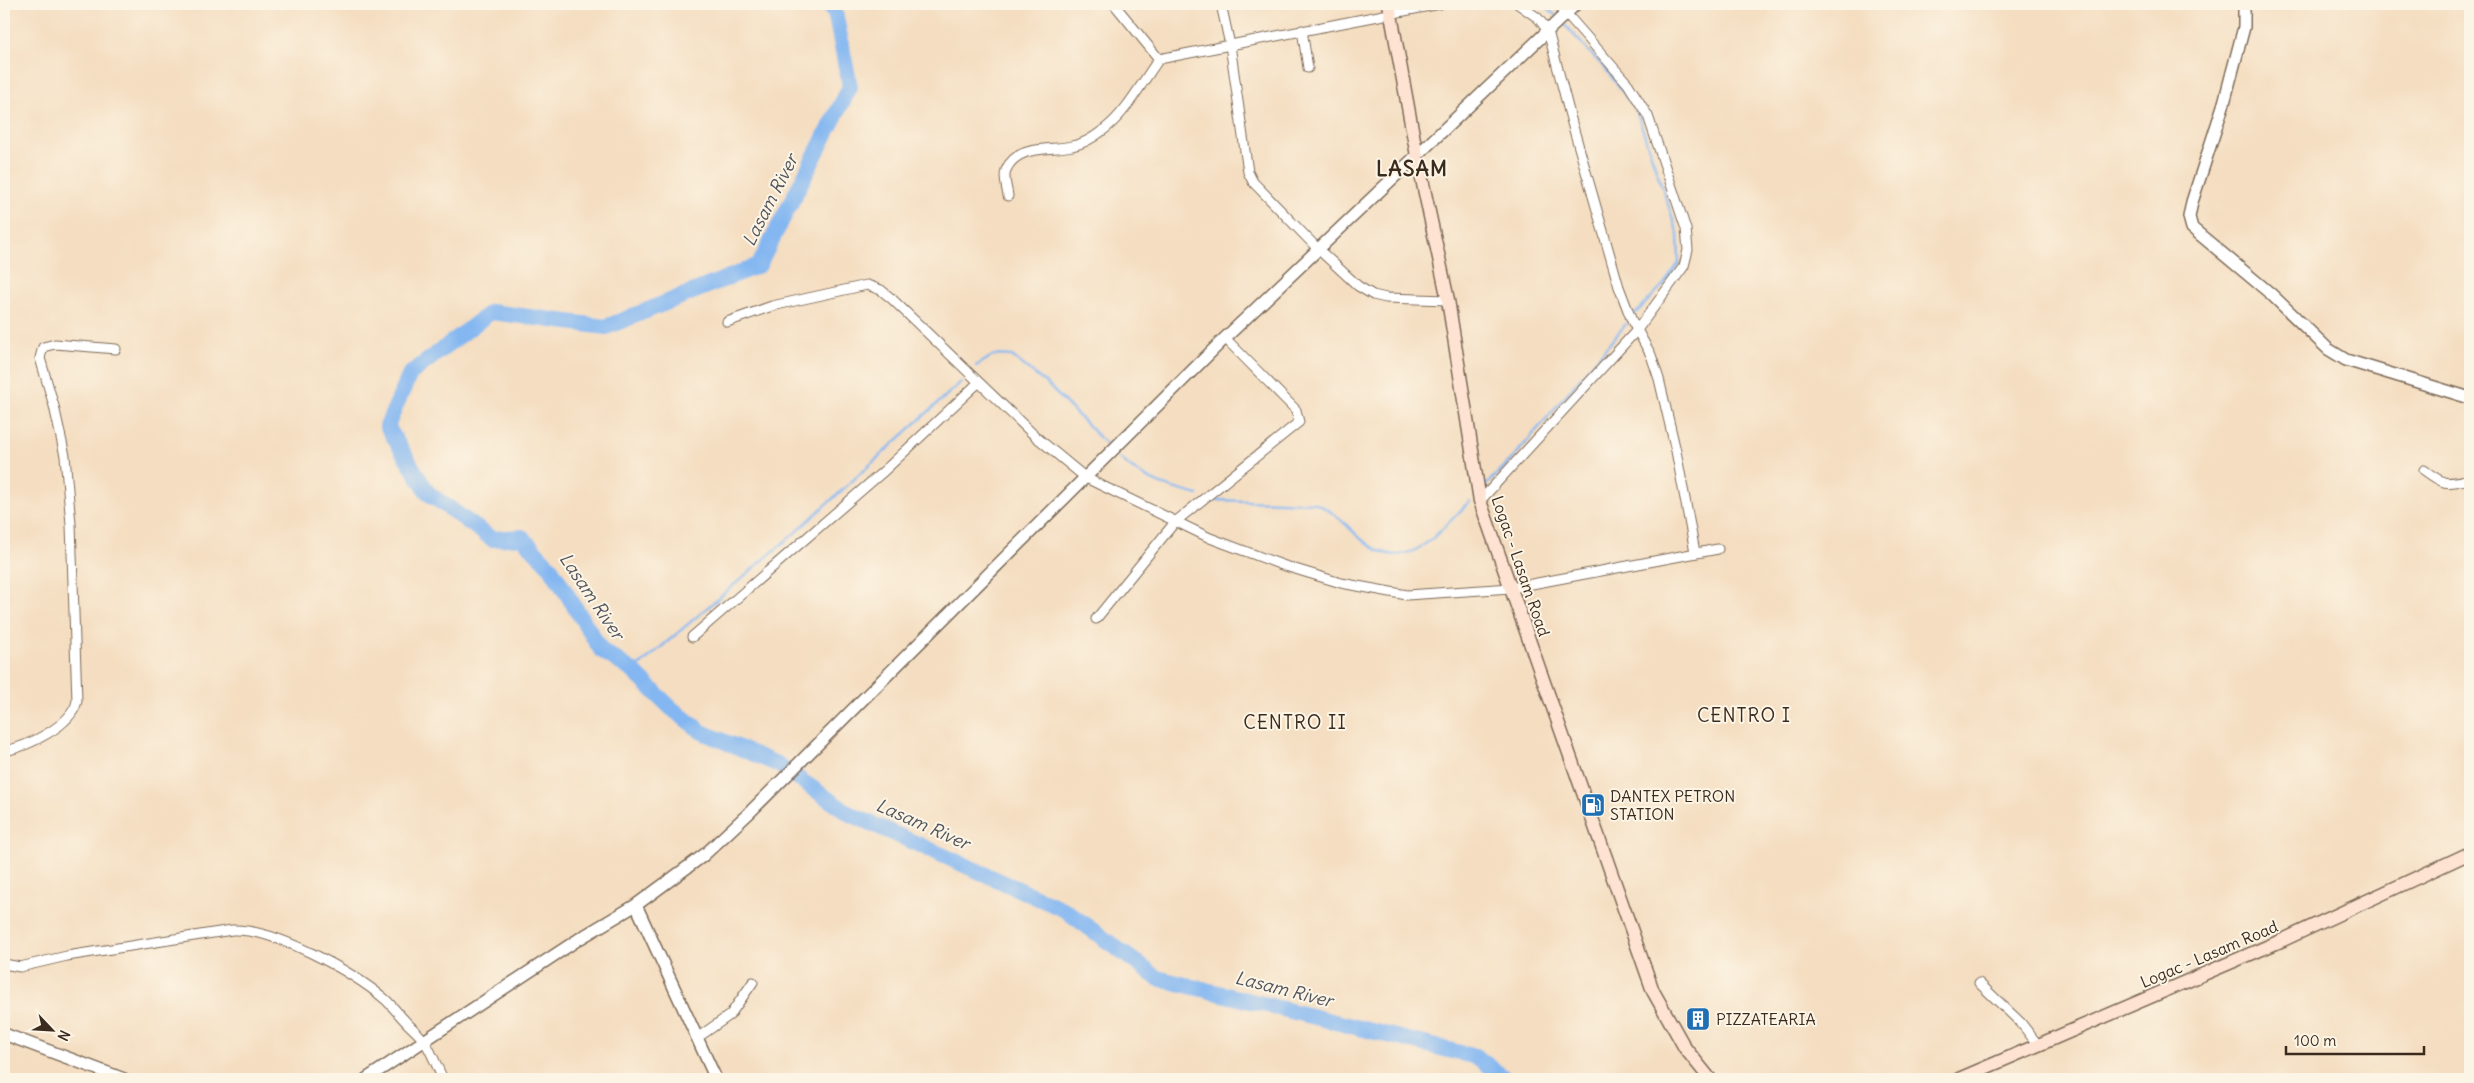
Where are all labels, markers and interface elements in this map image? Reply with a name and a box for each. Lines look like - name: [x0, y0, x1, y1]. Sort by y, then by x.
- water label: Lasam River: [737, 148, 804, 250]
- district label: LASAM: [1376, 155, 1448, 182]
- street label: Logac - Lasam Road: [1488, 493, 1554, 639]
- water label: Lasam River: [555, 548, 631, 646]
- district label: CENTRO I: [1697, 703, 1791, 727]
- district label: CENTRO II: [1243, 710, 1347, 734]
- place label: DANTEX PETRON STATION: [1610, 786, 1735, 824]
- fuel station icon: DANTEX PETRON STATION: [1580, 792, 1606, 818]
- water label: Lasam River: [873, 793, 976, 856]
- street label: Logac - Lasam Road: [2137, 916, 2281, 992]
- water label: Lasam River: [1233, 966, 1338, 1013]
- north arrow: [28, 1006, 78, 1056]
- building icon: PIZZATEARIA: [1685, 1006, 1711, 1032]
- place label: PIZZATEARIA: [1716, 1009, 1816, 1029]
- scale bar: [2286, 1023, 2424, 1055]
- text: N: [54, 1027, 74, 1044]
- text: 100 m: [2294, 1031, 2336, 1050]

